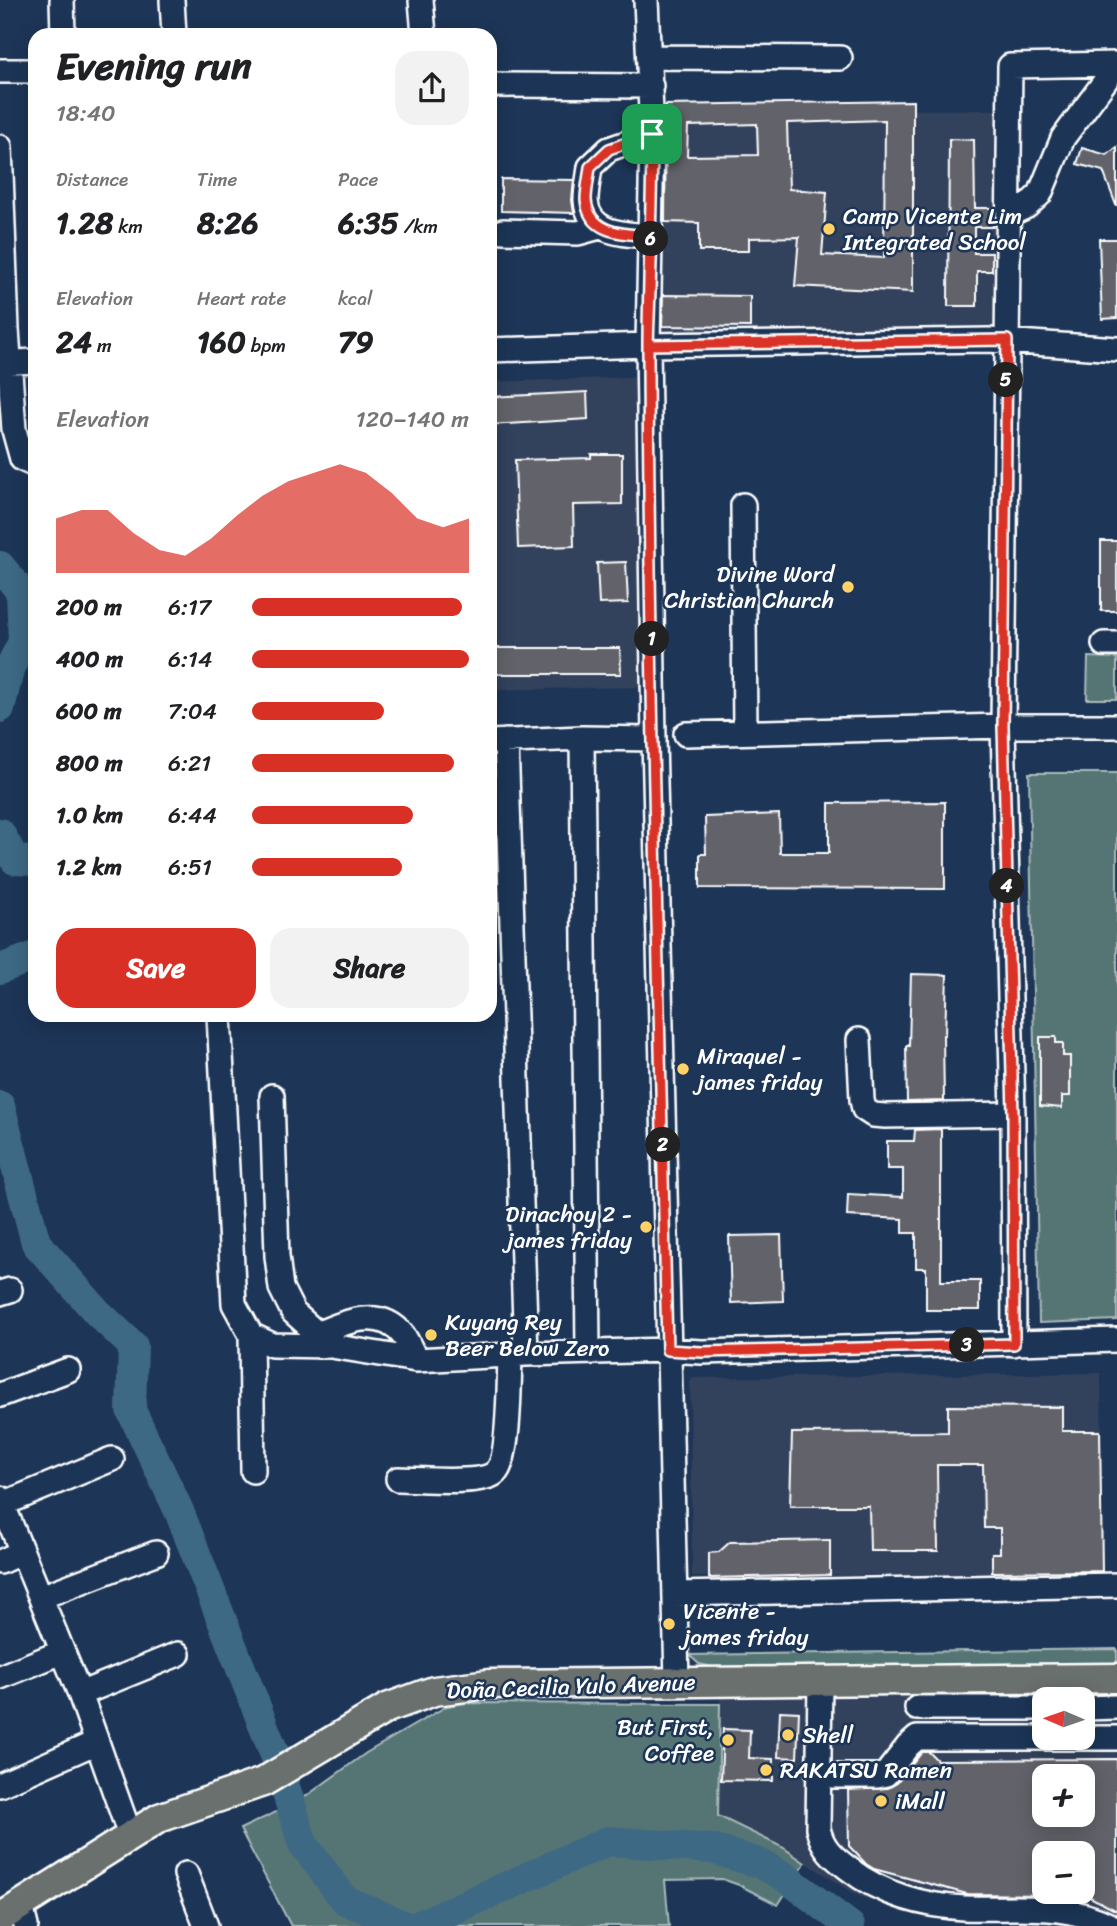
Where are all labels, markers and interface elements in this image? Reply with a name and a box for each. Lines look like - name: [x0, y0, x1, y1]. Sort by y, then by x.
- text: Evening run: [56, 33, 252, 100]
- button: share: [395, 51, 469, 125]
- text: 18:40: [56, 93, 116, 134]
- pin: [622, 104, 682, 164]
- icon: arrive: [633, 115, 671, 153]
- text: Distance: [56, 163, 128, 196]
- text: Time: [197, 163, 237, 196]
- text: Pace: [338, 163, 378, 196]
- text: 1.28: [56, 196, 113, 250]
- text: 8:26: [197, 196, 259, 250]
- text: 6:35: [338, 196, 399, 250]
- place label: Camp Vicente Lim Integrated School: [842, 196, 1027, 263]
- text: km: [113, 210, 143, 243]
- text: /km: [399, 210, 438, 243]
- marker: Camp Vicente Lim Integrated School: [821, 221, 837, 237]
- pin: 6: [634, 222, 668, 256]
- text: 6: [645, 222, 656, 255]
- text: Elevation: [56, 282, 133, 315]
- text: Heart rate: [197, 282, 286, 315]
- text: kcal: [338, 282, 373, 315]
- text: 24: [56, 315, 92, 369]
- text: 160: [197, 315, 246, 369]
- text: 79: [338, 315, 374, 369]
- text: m: [92, 329, 112, 362]
- text: bpm: [246, 329, 286, 362]
- pin: 5: [988, 362, 1024, 398]
- text: 5: [1000, 363, 1011, 396]
- text: Elevation: [56, 399, 149, 440]
- text: 120–140 m: [356, 399, 469, 440]
- place label: Divine Word Christian Church: [664, 554, 836, 621]
- marker: Divine Word Christian Church: [840, 579, 856, 595]
- text: 200 m: [56, 587, 122, 628]
- text: 6:17: [168, 587, 211, 628]
- pin: 1: [634, 622, 670, 656]
- text: 1: [647, 622, 656, 655]
- text: 400 m: [56, 639, 123, 680]
- text: 6:14: [168, 639, 212, 680]
- text: 600 m: [56, 691, 122, 732]
- text: 7:04: [168, 691, 217, 732]
- text: 800 m: [56, 743, 123, 784]
- text: 6:21: [168, 743, 211, 784]
- text: 1.0 km: [56, 795, 123, 836]
- text: 6:44: [168, 795, 217, 836]
- text: 1.2 km: [56, 847, 122, 888]
- text: 6:51: [168, 847, 212, 888]
- pin: 4: [990, 868, 1024, 903]
- text: 4: [1001, 869, 1012, 902]
- button: Save: [56, 928, 256, 1008]
- button: Share: [270, 928, 469, 1008]
- place label: Miraquel - james friday: [692, 1036, 823, 1103]
- marker: Miraquel - james friday: [675, 1061, 691, 1077]
- pin: 2: [646, 1128, 680, 1162]
- text: 2: [657, 1128, 668, 1161]
- place label: Dinachoy 2 - james friday: [502, 1194, 632, 1261]
- marker: Dinachoy 2 - james friday: [638, 1219, 654, 1235]
- place label: Kuyang Rey Beer Below Zero: [445, 1302, 609, 1369]
- marker: Kuyang Rey Beer Below Zero: [423, 1327, 439, 1343]
- pin: 3: [950, 1328, 984, 1362]
- text: 3: [961, 1328, 972, 1361]
- place label: Vicente - james friday: [678, 1591, 809, 1658]
- marker: Vicente - james friday: [661, 1616, 677, 1632]
- street label: Doña Cecilia Yulo Avenue: [446, 1662, 696, 1711]
- north arrow: [1032, 1687, 1096, 1750]
- map controls: [1032, 1687, 1095, 1904]
- place label: But First, Coffee: [617, 1707, 714, 1774]
- place label: Shell: [802, 1715, 854, 1756]
- marker: Shell: [780, 1727, 796, 1743]
- marker: But First, Coffee: [720, 1732, 736, 1748]
- place label: RAKATSU Ramen: [780, 1750, 952, 1791]
- marker: RAKATSU Ramen: [758, 1762, 774, 1778]
- button: +: [1032, 1764, 1095, 1827]
- place label: iMall: [895, 1781, 945, 1822]
- marker: iMall: [873, 1793, 889, 1809]
- button: −: [1032, 1841, 1095, 1904]

